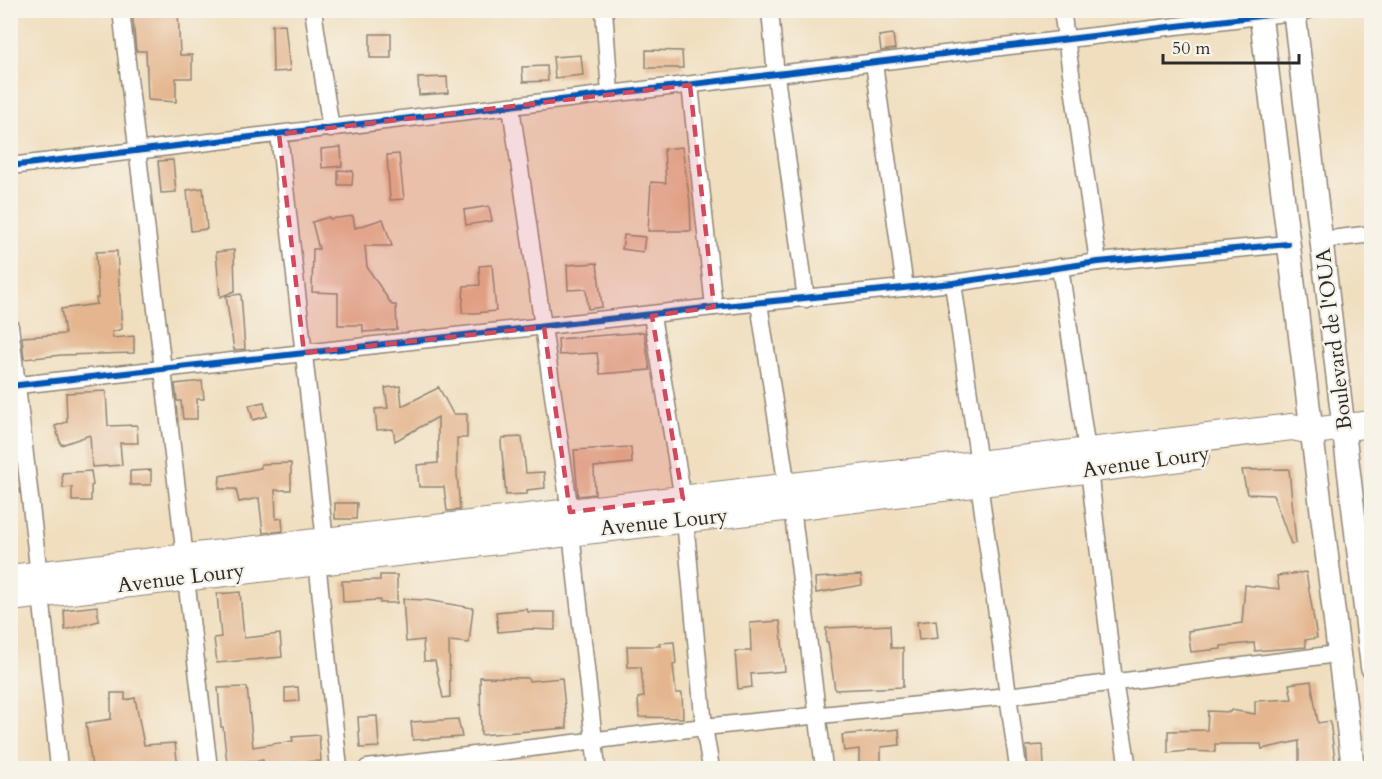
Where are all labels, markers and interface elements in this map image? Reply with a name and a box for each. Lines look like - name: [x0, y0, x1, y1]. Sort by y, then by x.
- scale bar: [1163, 27, 1300, 65]
- text: 50 m: [1172, 36, 1211, 61]
- street label: Boulevard de l'OUA: [1308, 246, 1360, 432]
- street label: Avenue Loury: [1081, 439, 1211, 485]
- street label: Avenue Loury: [599, 501, 729, 543]
- street label: Avenue Loury: [116, 556, 246, 600]

